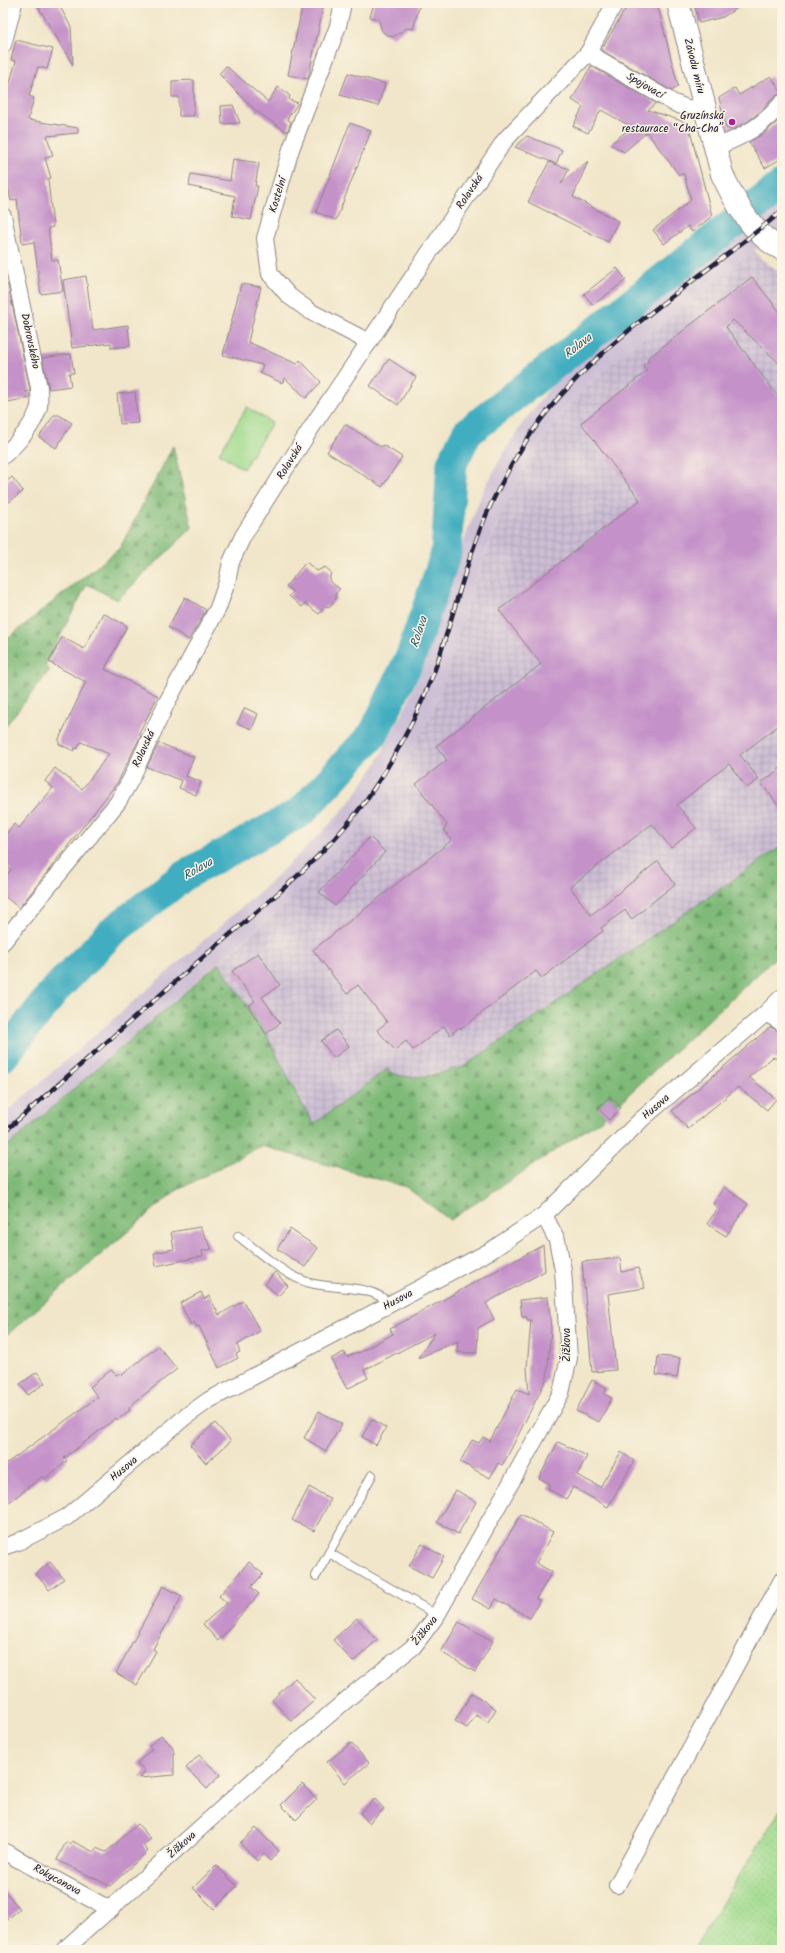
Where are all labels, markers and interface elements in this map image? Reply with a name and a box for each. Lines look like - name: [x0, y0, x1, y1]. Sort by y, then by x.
- street label: Závodu míru: [678, 36, 710, 97]
- street label: Spojovací: [623, 68, 669, 105]
- place label: Gruzínská restaurace “Cha-Cha”: [622, 107, 726, 138]
- marker: Gruzínská restaurace “Cha-Cha”: [727, 117, 737, 127]
- street label: Rolavská: [452, 169, 489, 213]
- street label: Kostelní: [264, 173, 293, 215]
- street label: Dobrovského: [15, 311, 45, 371]
- water label: Rolava: [560, 328, 597, 363]
- street label: Rolavská: [272, 439, 309, 483]
- water label: Rolava: [405, 613, 433, 650]
- street label: Rolavská: [128, 726, 161, 770]
- water label: Rolava: [180, 852, 218, 885]
- street label: Husova: [638, 1090, 674, 1124]
- street label: Husova: [380, 1285, 416, 1315]
- street label: Žižkova: [558, 1328, 576, 1362]
- street label: Husova: [106, 1452, 142, 1486]
- street label: Žižkova: [407, 1612, 443, 1650]
- street label: Žižkova: [163, 1827, 201, 1863]
- street label: Rokycanova: [30, 1859, 84, 1901]

